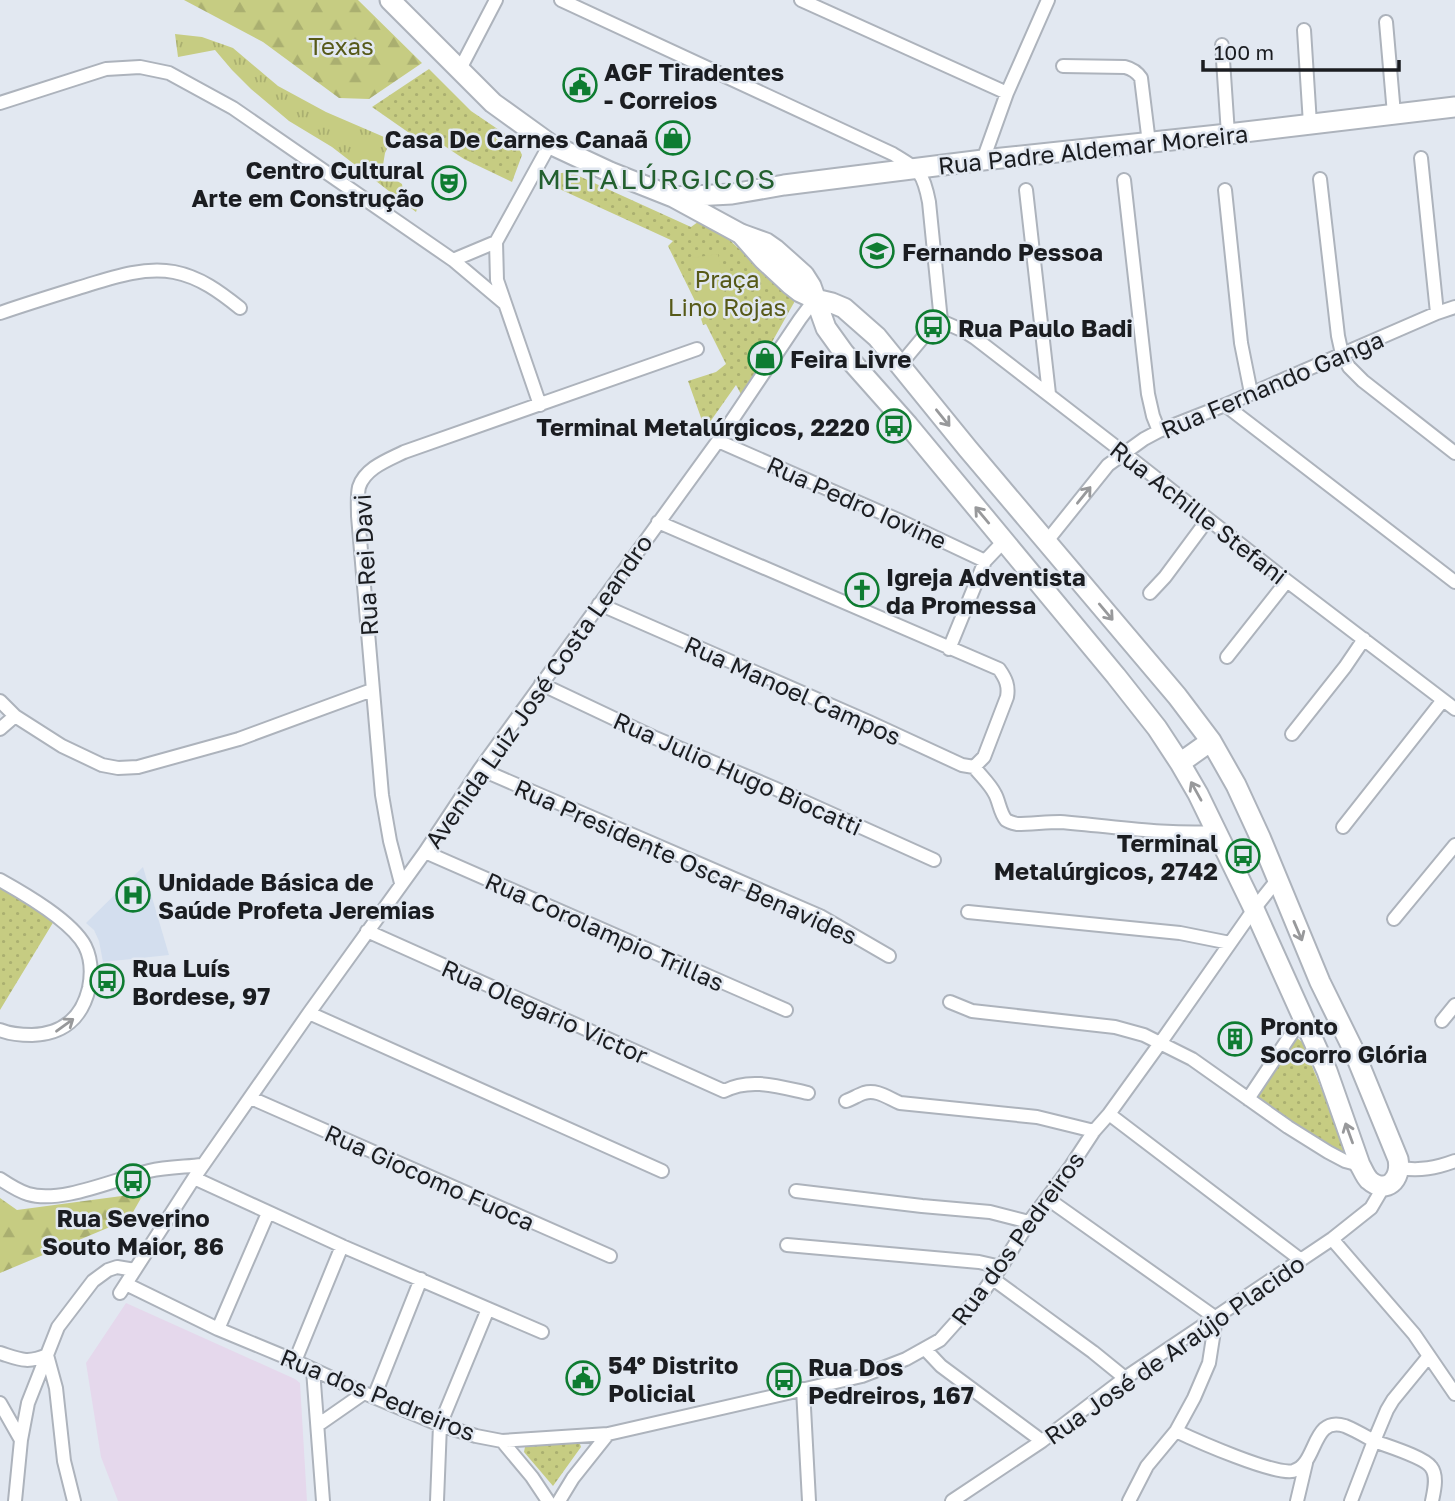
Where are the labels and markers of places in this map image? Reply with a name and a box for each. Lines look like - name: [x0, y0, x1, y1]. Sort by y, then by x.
- place label: AGF Tiradentes - Correios: [604, 57, 784, 114]
- public building icon: AGF Tiradentes - Correios: [561, 66, 599, 104]
- shop icon: Casa De Carnes Canaã: [654, 119, 692, 157]
- place label: Casa De Carnes Canaã: [385, 124, 648, 153]
- place label: Centro Cultural Arte em Construção: [192, 155, 424, 212]
- theatre icon: Centro Cultural Arte em Construção: [430, 164, 468, 202]
- school or university icon: Fernando Pessoa: [858, 232, 896, 270]
- place label: Fernando Pessoa: [902, 237, 1103, 266]
- bus stop icon: Rua Paulo Badi: [914, 308, 952, 346]
- place label: Rua Paulo Badi: [958, 313, 1133, 342]
- shop icon: Feira Livre: [746, 339, 784, 377]
- place label: Feira Livre: [790, 344, 912, 373]
- bus stop icon: Terminal Metalúrgicos, 2220: [875, 407, 913, 445]
- place label: Terminal Metalúrgicos, 2220: [536, 412, 870, 441]
- place label: Igreja Adventista da Promessa: [886, 562, 1086, 619]
- church icon: Igreja Adventista da Promessa: [843, 571, 881, 609]
- place label: Terminal Metalúrgicos, 2742: [994, 828, 1218, 885]
- bus stop icon: Terminal Metalúrgicos, 2742: [1224, 837, 1262, 875]
- place label: Unidade Básica de Saúde Profeta Jeremias: [158, 867, 435, 924]
- hospital icon: Unidade Básica de Saúde Profeta Jeremias: [114, 876, 152, 914]
- place label: Rua Luís Bordese, 97: [132, 953, 270, 1010]
- bus stop icon: Rua Luís Bordese, 97: [88, 962, 126, 1000]
- place label: Pronto Socorro Glória: [1260, 1011, 1427, 1068]
- building icon: Pronto Socorro Glória: [1216, 1020, 1254, 1058]
- bus stop icon: Rua Severino Souto Maior, 86: [114, 1162, 152, 1200]
- place label: Rua Severino Souto Maior, 86: [42, 1203, 224, 1260]
- place label: 54° Distrito Policial: [608, 1350, 738, 1407]
- place label: Rua Dos Pedreiros, 167: [808, 1352, 974, 1409]
- public building icon: 54° Distrito Policial: [564, 1359, 602, 1397]
- bus stop icon: Rua Dos Pedreiros, 167: [765, 1361, 803, 1399]

